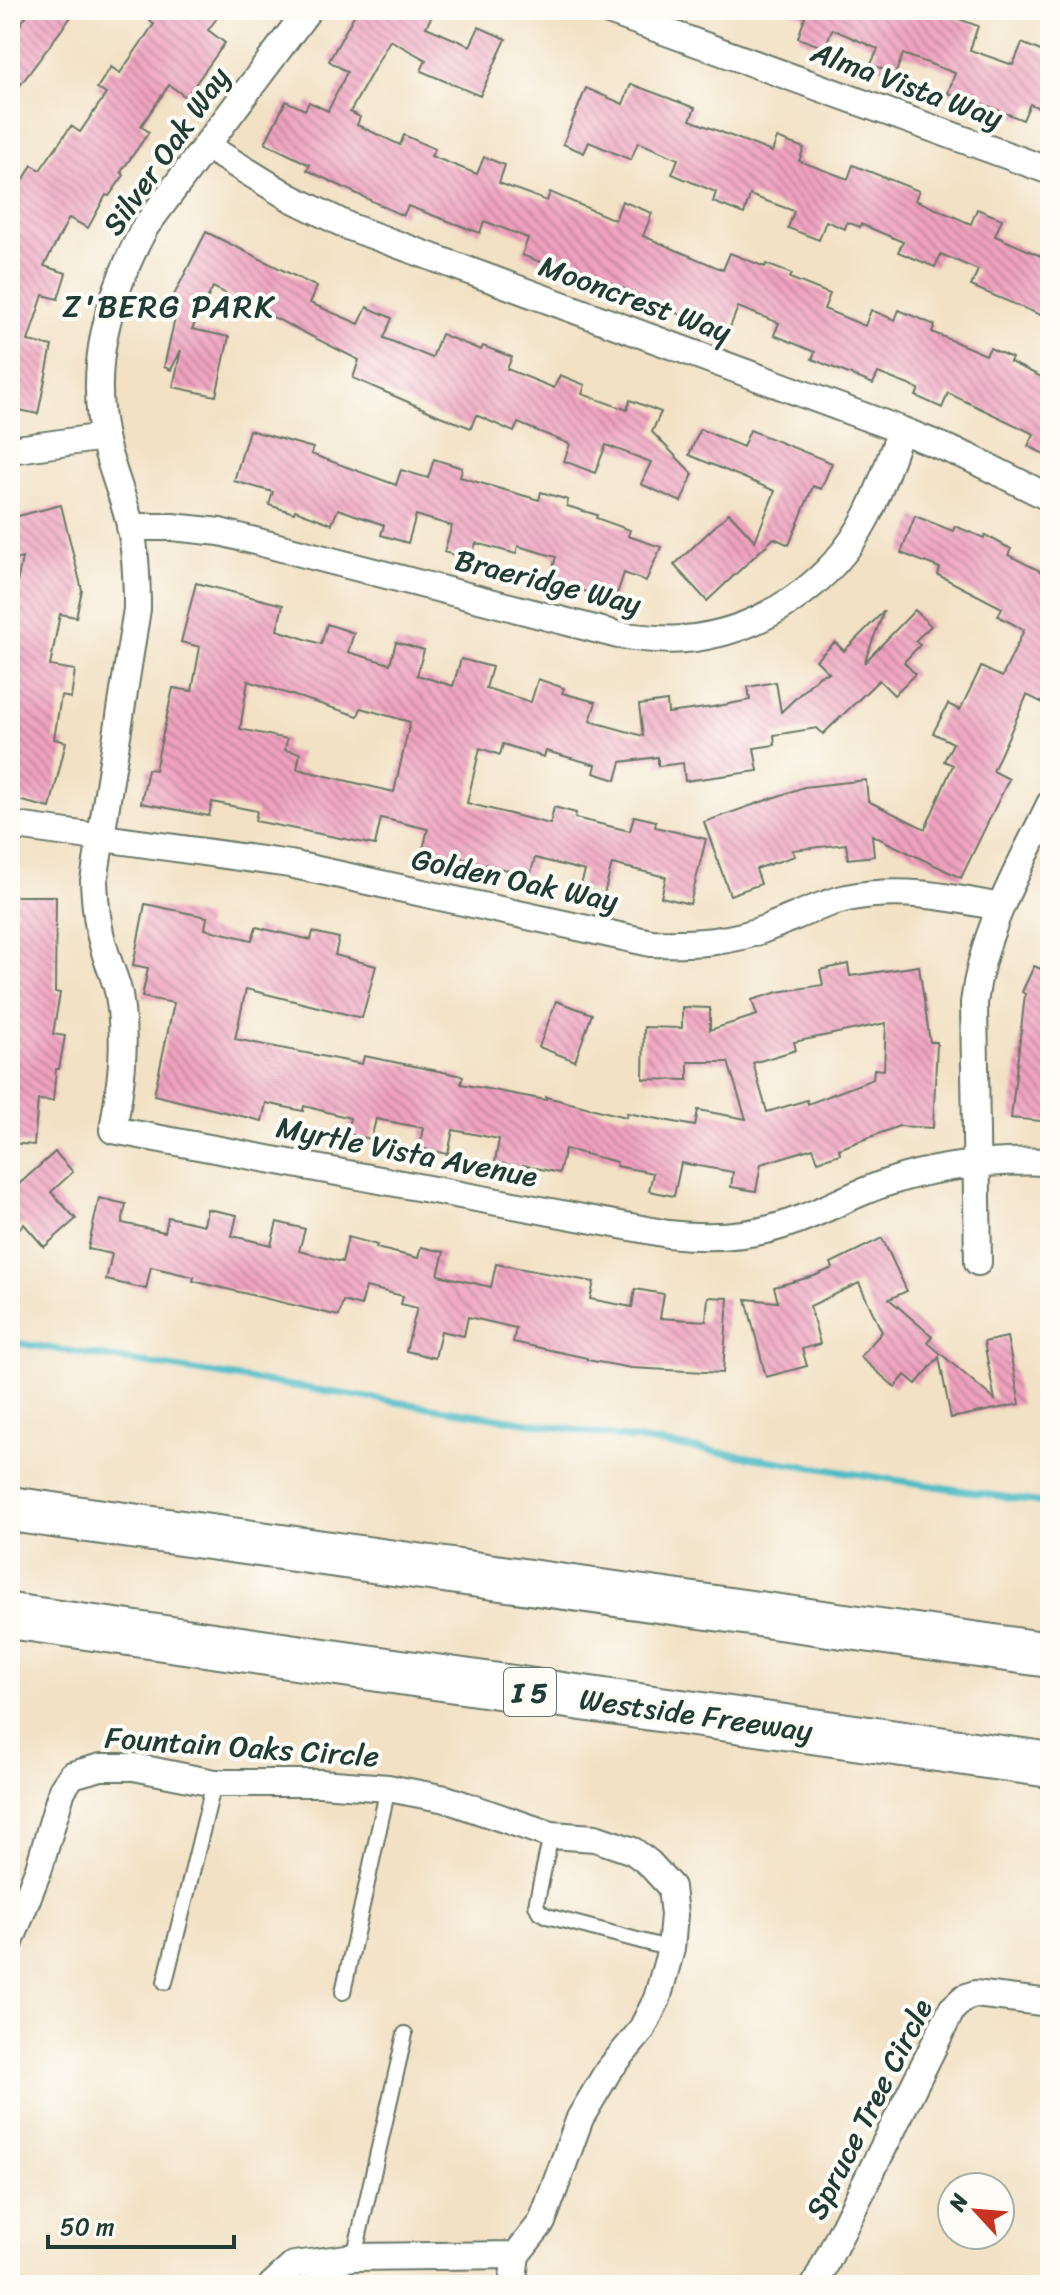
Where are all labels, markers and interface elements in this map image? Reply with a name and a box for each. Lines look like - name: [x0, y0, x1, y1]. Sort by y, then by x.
- street label: Alma Vista Way: [802, 25, 1011, 145]
- street label: Silver Oak Way: [87, 54, 245, 247]
- street label: Mooncrest Way: [531, 239, 739, 359]
- district label: Z'BERG PARK: [62, 278, 276, 335]
- street label: Braeridge Way: [449, 533, 647, 631]
- street label: Golden Oak Way: [407, 832, 624, 928]
- street label: Myrtle Vista Avenue: [272, 1100, 542, 1204]
- road number: I 5: [504, 1668, 556, 1716]
- street label: Westside Freeway: [576, 1672, 817, 1758]
- street label: Fountain Oaks Circle: [103, 1710, 381, 1784]
- street label: Spruce Tree Circle: [790, 1989, 948, 2229]
- north arrow: [936, 2171, 1016, 2251]
- text: N: [937, 2186, 980, 2219]
- scale bar: [48, 2199, 234, 2249]
- text: 50 m: [60, 2206, 115, 2248]

